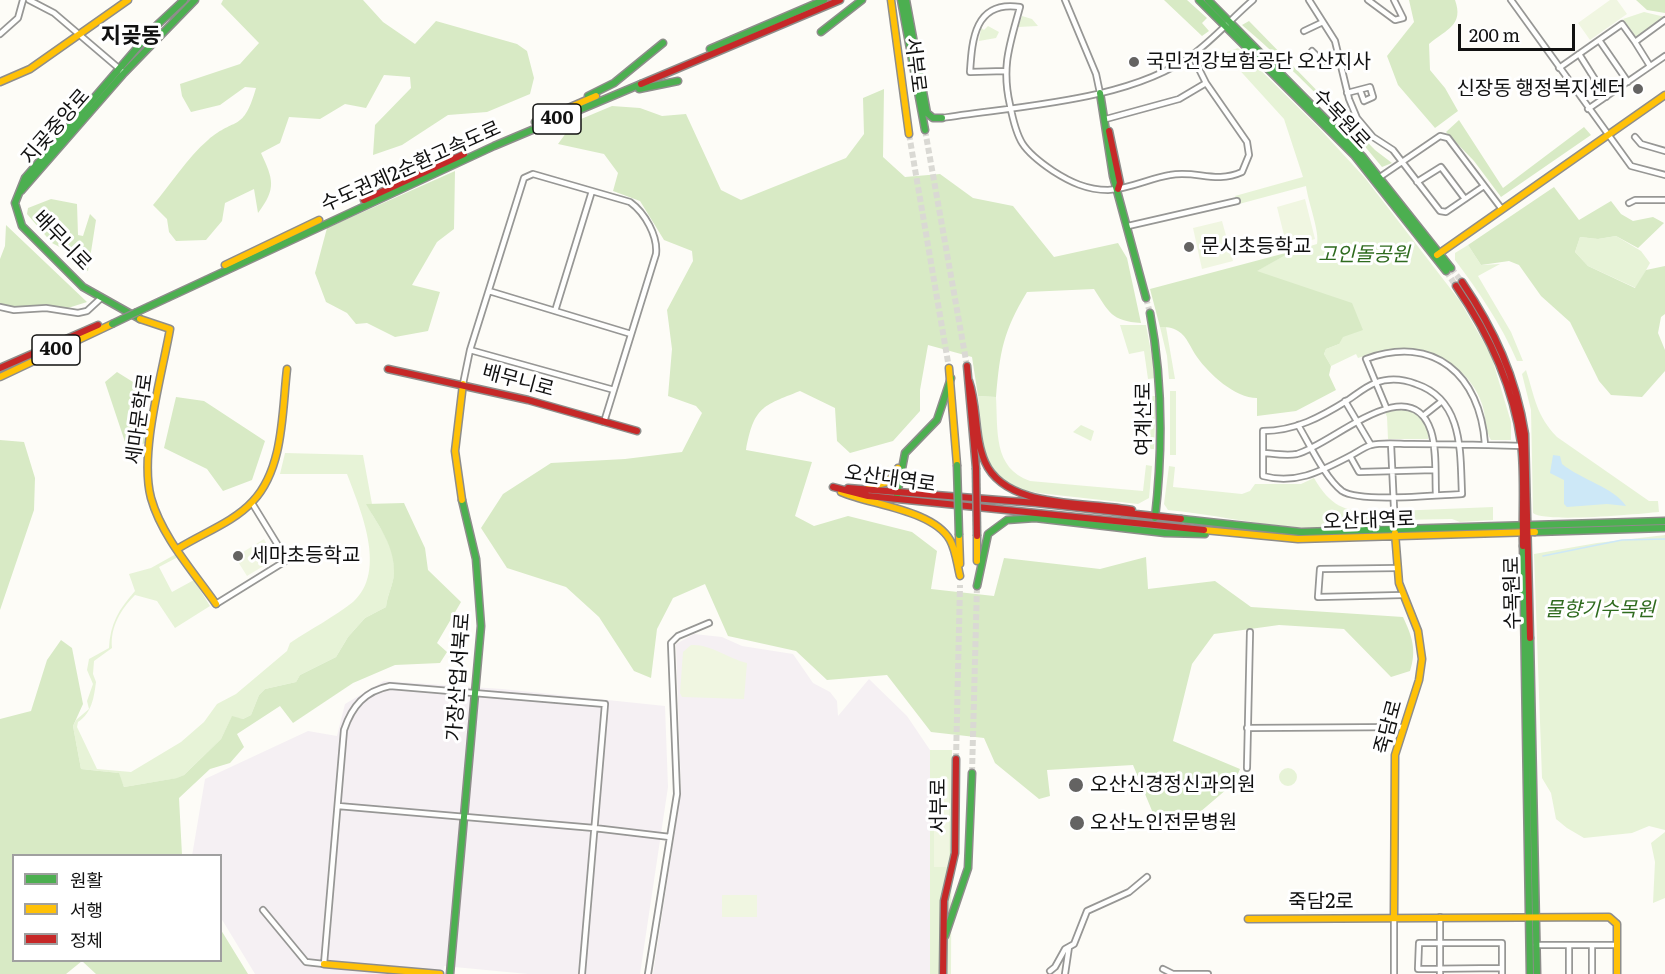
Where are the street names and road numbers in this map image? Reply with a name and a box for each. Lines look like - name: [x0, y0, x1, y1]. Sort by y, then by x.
- street label: 서부로: [900, 36, 930, 94]
- street label: 지곶중앙로: [17, 84, 95, 170]
- street label: 수목원로: [1307, 84, 1375, 154]
- road number: 400: [533, 104, 581, 134]
- street label: 수도권제2순환고속도로: [317, 117, 505, 217]
- street label: 배무니로: [28, 206, 96, 276]
- road number: 400: [32, 335, 80, 365]
- street label: 배무니로: [479, 360, 557, 402]
- street label: 세마문학로: [122, 372, 158, 466]
- street label: 여계산로: [1132, 382, 1156, 456]
- street label: 오산대역로: [843, 461, 937, 497]
- street label: 오산대역로: [1323, 507, 1415, 535]
- street label: 수목원로: [1500, 556, 1526, 630]
- street label: 가장산업서북로: [443, 612, 475, 742]
- street label: 죽담로: [1370, 697, 1408, 757]
- street label: 서부로: [927, 778, 951, 834]
- street label: 죽담2로: [1288, 890, 1354, 914]

